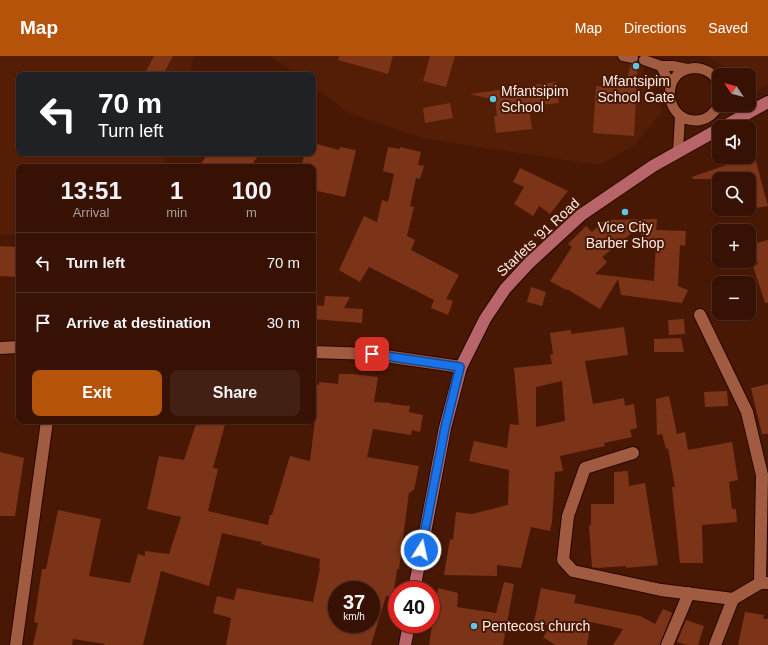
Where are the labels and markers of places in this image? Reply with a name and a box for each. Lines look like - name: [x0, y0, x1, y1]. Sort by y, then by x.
- marker: Mfantsipim School Gate: [631, 61, 641, 71]
- place label: Mfantsipim School Gate: [597, 73, 675, 105]
- place label: Mfantsipim School: [501, 83, 569, 115]
- marker: Mfantsipim School: [488, 94, 498, 104]
- marker: Vice City Barber Shop: [620, 207, 630, 217]
- place label: Vice City Barber Shop: [586, 219, 665, 251]
- pin: [355, 337, 389, 371]
- place label: Pentecost church: [482, 618, 590, 634]
- marker: Pentecost church: [469, 621, 479, 631]

